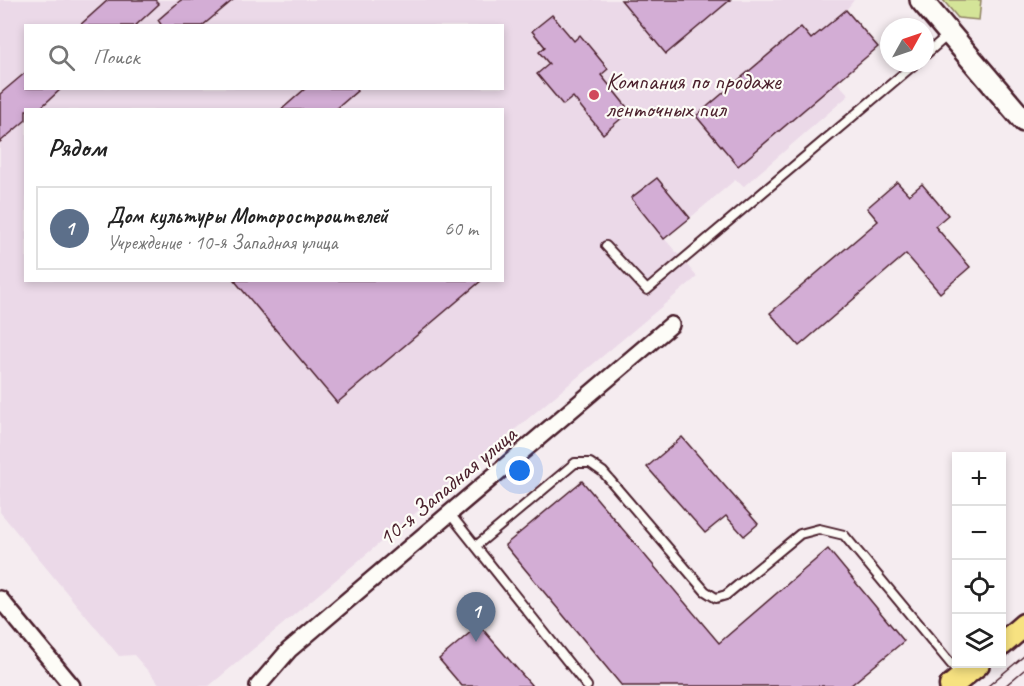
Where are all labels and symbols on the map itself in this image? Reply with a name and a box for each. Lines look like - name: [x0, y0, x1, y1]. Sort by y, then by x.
- north arrow: [880, 18, 934, 72]
- place label: Компания по продаже ленточных пил: [606, 66, 783, 124]
- marker: Компания по продаже ленточных пил: [587, 88, 601, 102]
- street label: 10-я Западная улица: [372, 418, 523, 553]
- your location: [505, 456, 534, 485]
- pin: 1: [456, 592, 496, 642]

